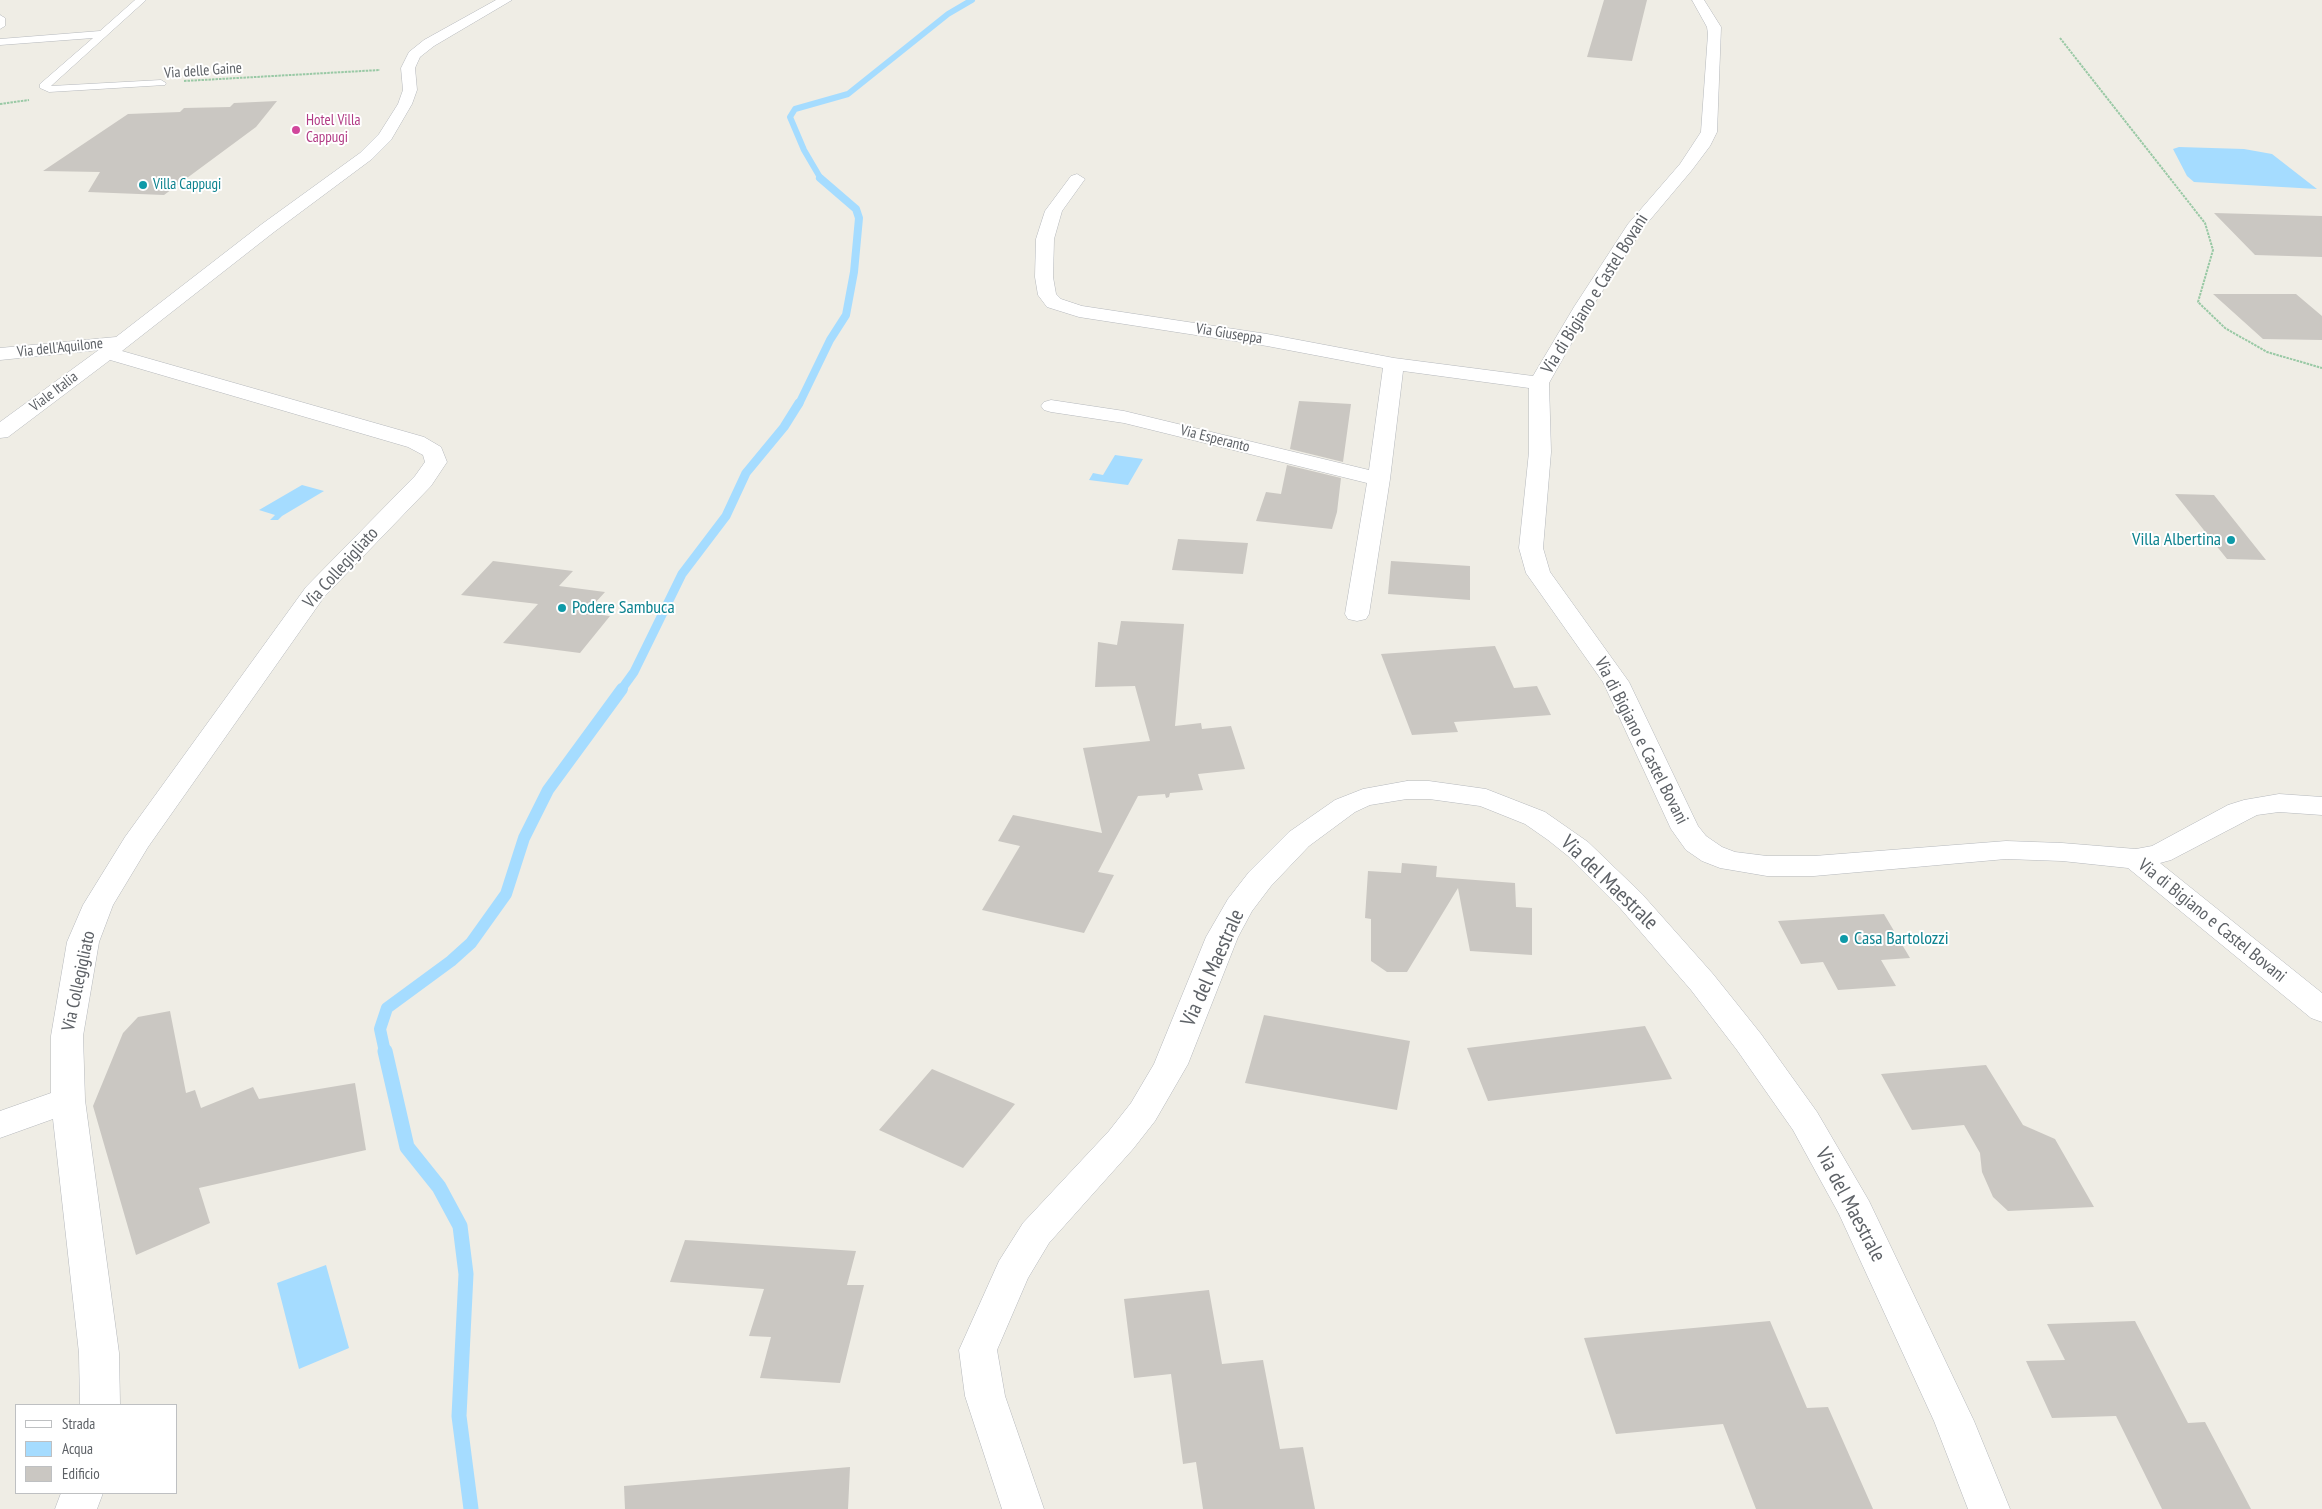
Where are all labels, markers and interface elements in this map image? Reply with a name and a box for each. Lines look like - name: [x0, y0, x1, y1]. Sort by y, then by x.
- street label: Via delle Gaine: [164, 59, 242, 83]
- place label: Hotel Villa Cappugi: [306, 112, 361, 147]
- marker: Hotel Villa Cappugi: [290, 124, 302, 136]
- place label: Villa Cappugi: [153, 176, 221, 194]
- marker: Villa Cappugi: [137, 179, 149, 191]
- street label: Via di Bigiano e Castel Bovani: [1537, 210, 1653, 378]
- street label: Via Giuseppa: [1195, 320, 1263, 348]
- street label: Via dell'Aquilone: [16, 335, 104, 361]
- street label: Viale Italia: [26, 368, 82, 416]
- street label: Via Esperanto: [1178, 422, 1252, 456]
- street label: Via Collegigliato: [299, 523, 383, 613]
- place label: Villa Albertina: [2132, 529, 2221, 551]
- marker: Villa Albertina: [2225, 534, 2237, 546]
- place label: Podere Sambuca: [572, 597, 675, 619]
- marker: Podere Sambuca: [556, 602, 568, 614]
- street label: Via di Bigiano e Castel Bovani: [1590, 654, 1692, 828]
- street label: Via del Maestrale: [1555, 830, 1663, 936]
- street label: Via di Bigiano e Castel Bovani: [2134, 855, 2290, 987]
- street label: Via del Maestrale: [1176, 906, 1250, 1030]
- place label: Casa Bartolozzi: [1854, 928, 1949, 950]
- street label: Via Collegigliato: [58, 929, 100, 1033]
- marker: Casa Bartolozzi: [1838, 933, 1850, 945]
- street label: Via del Maestrale: [1809, 1144, 1891, 1266]
- legend: [15, 1404, 178, 1494]
- text: Strada: [62, 1414, 95, 1433]
- text: Acqua: [62, 1439, 93, 1458]
- text: Edificio: [62, 1464, 100, 1483]

